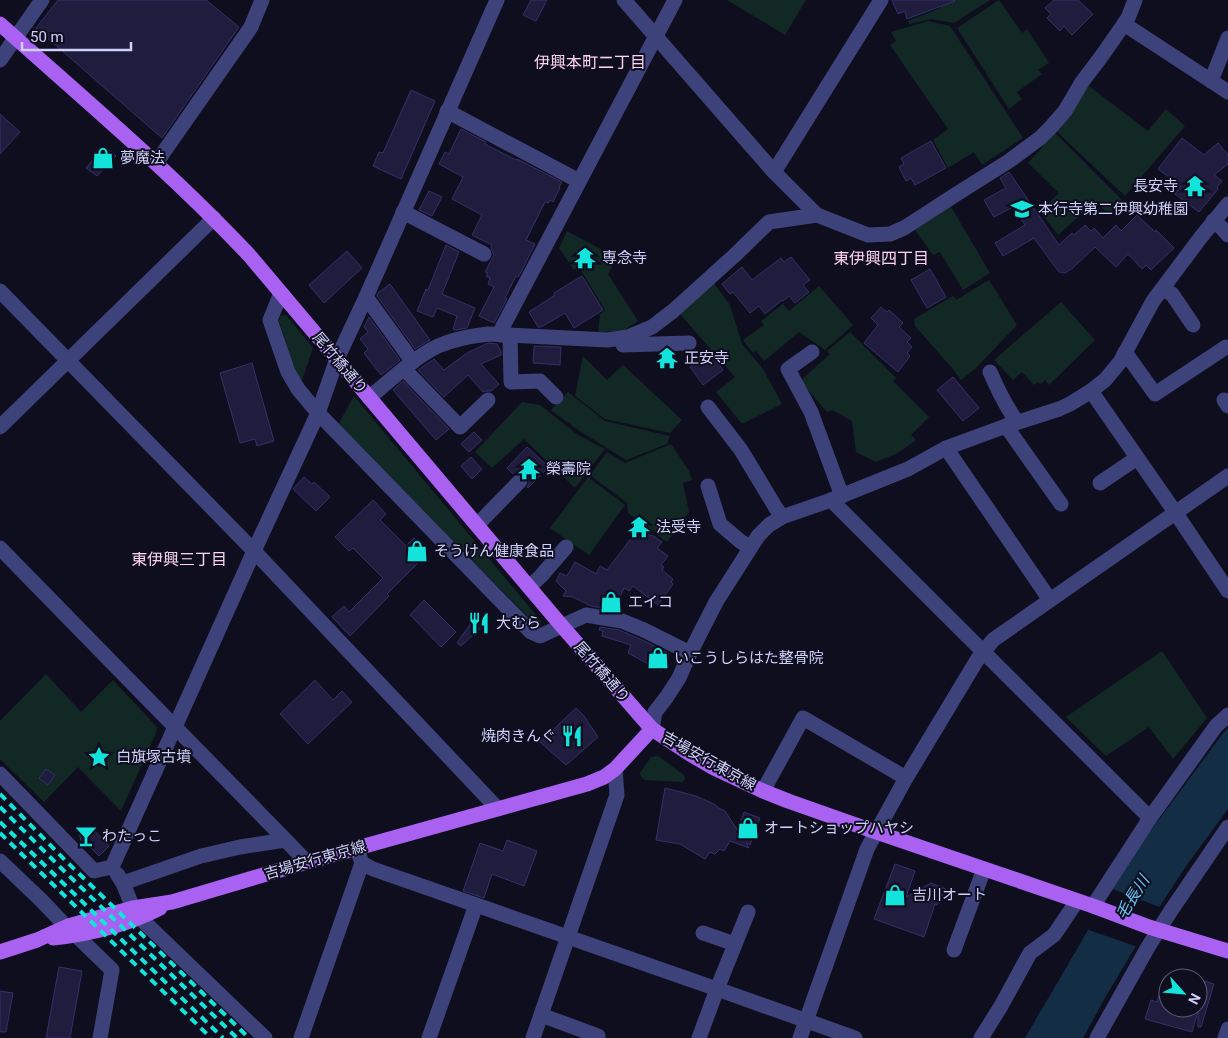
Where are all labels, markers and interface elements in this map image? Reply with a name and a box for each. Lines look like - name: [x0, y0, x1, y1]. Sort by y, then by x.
- scale bar: [22, 20, 131, 52]
- text: 50 m: [30, 28, 64, 46]
- district label: 伊興本町二丁目: [534, 53, 646, 72]
- shop icon: 夢魔法: [90, 145, 116, 171]
- place label: 夢魔法: [120, 149, 165, 167]
- temple icon: 長安寺: [1182, 173, 1208, 199]
- place label: 長安寺: [1133, 177, 1178, 195]
- school or university icon: 本行寺第二伊興幼稚園: [1009, 196, 1035, 222]
- place label: 本行寺第二伊興幼稚園: [1038, 200, 1188, 218]
- temple icon: 専念寺: [572, 245, 598, 271]
- place label: 専念寺: [602, 249, 647, 267]
- district label: 東伊興四丁目: [833, 249, 929, 268]
- street label: 尾竹橋通り: [309, 328, 371, 398]
- temple icon: 正安寺: [654, 345, 680, 371]
- place label: 正安寺: [684, 349, 729, 367]
- temple icon: 榮壽院: [516, 456, 542, 482]
- place label: 榮壽院: [546, 460, 591, 478]
- temple icon: 法受寺: [626, 514, 652, 540]
- place label: 法受寺: [656, 518, 701, 536]
- shop icon: そうけん健康食品: [404, 538, 430, 564]
- place label: そうけん健康食品: [434, 542, 554, 560]
- district label: 東伊興三丁目: [131, 550, 227, 569]
- shop icon: エイコ: [598, 589, 624, 615]
- place label: エイコ: [628, 593, 673, 611]
- restaurant icon: 大むら: [466, 610, 492, 636]
- place label: 大むら: [496, 614, 541, 632]
- street label: 尾竹橋通り: [571, 638, 633, 706]
- shop icon: いこうしらはた整骨院: [645, 645, 671, 671]
- place label: いこうしらはた整骨院: [674, 649, 824, 667]
- restaurant icon: 焼肉きんぐ: [559, 723, 585, 749]
- place label: 焼肉きんぐ: [481, 727, 556, 745]
- street label: 吉場安行東京線: [659, 728, 759, 794]
- place icon: 白旗塚古墳: [86, 744, 112, 770]
- place label: 白旗塚古墳: [116, 748, 191, 766]
- shop icon: オートショップハヤシ: [735, 815, 761, 841]
- place label: オートショップハヤシ: [764, 819, 914, 837]
- bar icon: わたっこ: [73, 823, 99, 849]
- place label: わたっこ: [102, 827, 162, 845]
- street label: 吉場安行東京線: [262, 837, 368, 883]
- water label: 毛長川: [1112, 870, 1154, 923]
- shop icon: 吉川オート: [882, 882, 908, 908]
- place label: 吉川オート: [912, 886, 987, 904]
- north arrow: [1158, 968, 1208, 1018]
- text: N: [1185, 991, 1204, 1007]

